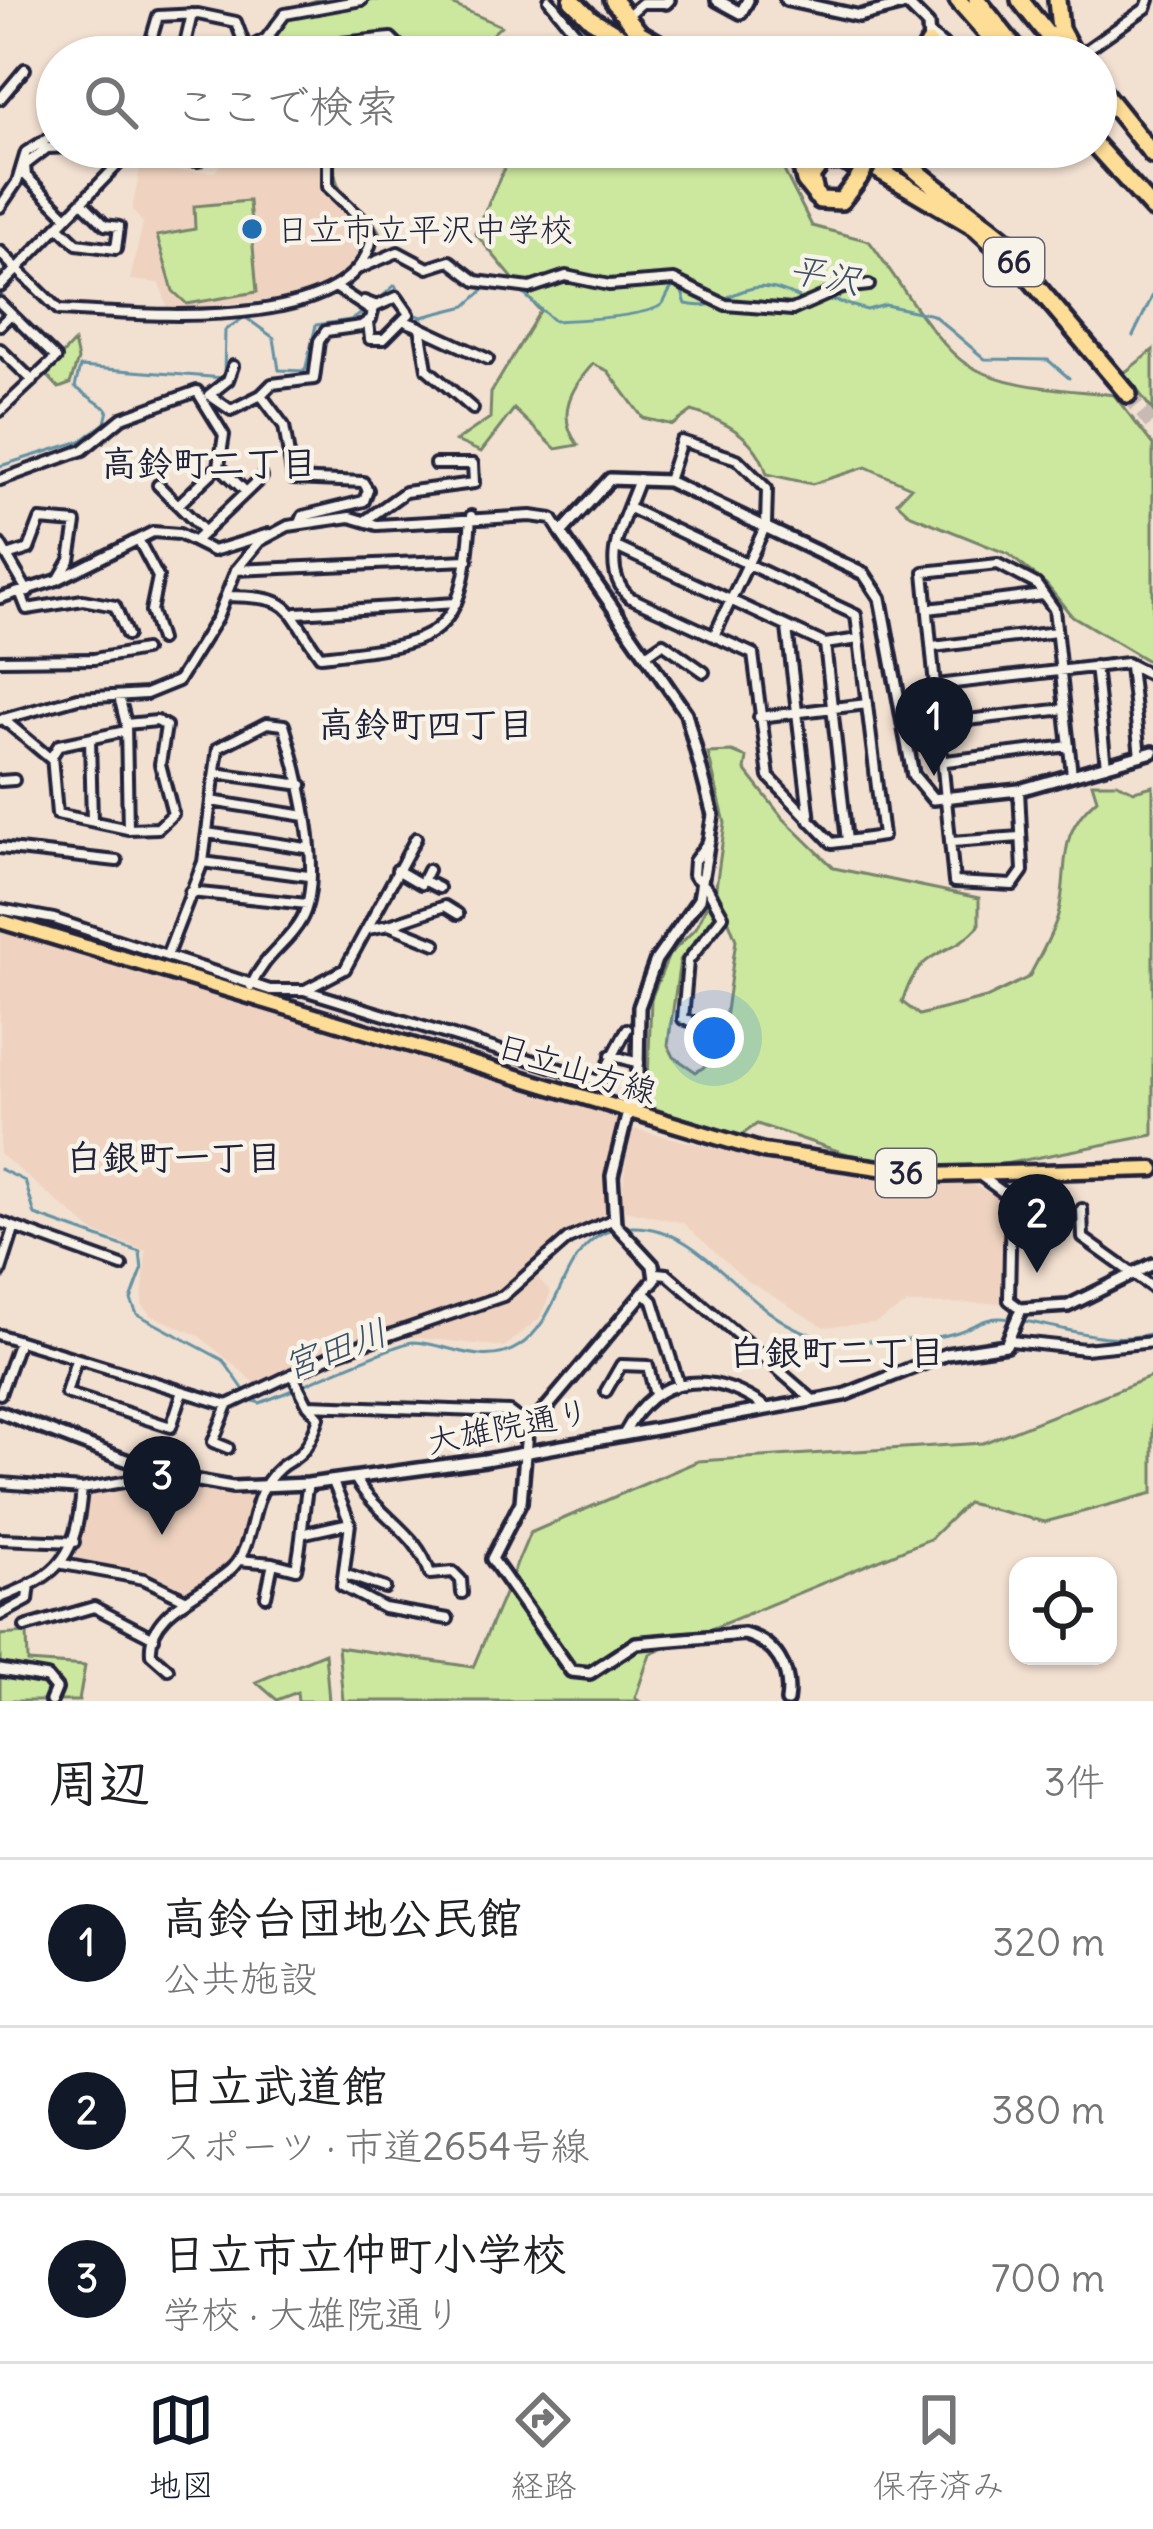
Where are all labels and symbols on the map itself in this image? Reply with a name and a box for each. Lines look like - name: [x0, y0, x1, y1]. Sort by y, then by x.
- place label: 日立市立平沢中学校: [276, 208, 573, 250]
- marker: 日立市立平沢中学校: [239, 216, 265, 242]
- road number: 66: [984, 238, 1044, 286]
- water label: 平沢: [785, 246, 866, 304]
- district label: 高鈴町二丁目: [101, 441, 317, 486]
- pin: 1: [895, 677, 973, 776]
- district label: 高鈴町四丁目: [318, 702, 534, 747]
- your location: [684, 1008, 744, 1068]
- street label: 日立山方線: [492, 1024, 662, 1112]
- district label: 白銀町一丁目: [66, 1135, 282, 1180]
- road number: 36: [876, 1149, 936, 1197]
- pin: 2: [998, 1174, 1076, 1273]
- water label: 宮田川: [277, 1309, 393, 1389]
- district label: 白銀町二丁目: [729, 1330, 945, 1375]
- street label: 大雄院通り: [423, 1390, 593, 1462]
- pin: 3: [123, 1436, 201, 1535]

